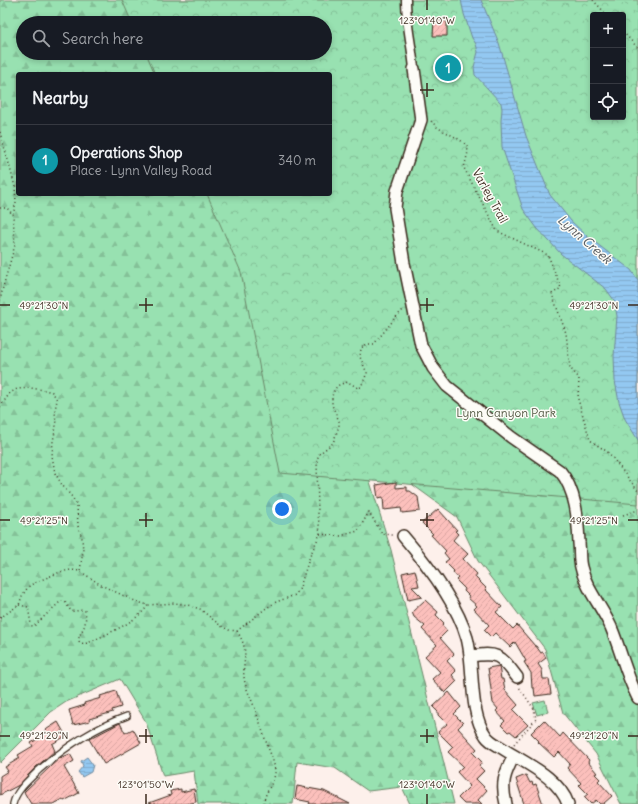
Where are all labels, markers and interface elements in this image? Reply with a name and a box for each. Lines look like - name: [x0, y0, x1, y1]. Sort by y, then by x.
- map controls: [590, 12, 626, 120]
- button: +: [590, 12, 626, 48]
- text: 123°01'40"W: [399, 14, 455, 27]
- search box: [16, 16, 332, 60]
- icon: search: [30, 27, 52, 49]
- text: Search here: [62, 29, 143, 48]
- button: −: [590, 48, 626, 84]
- pin: 1: [435, 53, 461, 83]
- button: locate: [590, 84, 626, 120]
- text: Nearby: [32, 87, 88, 109]
- text: Operations Shop: [70, 143, 183, 162]
- text: 1: [42, 152, 48, 169]
- text: 340 m: [278, 152, 316, 169]
- text: Place · Lynn Valley Road: [70, 162, 212, 179]
- street label: Varley Trail: [469, 166, 512, 226]
- water label: Lynn Creek: [554, 211, 616, 268]
- text: 49°21'30"N: [20, 299, 68, 312]
- text: 49°21'30"N: [570, 299, 618, 312]
- park label: Lynn Canyon Park: [456, 405, 556, 420]
- your location: [272, 499, 292, 519]
- text: 49°21'25"N: [20, 514, 68, 527]
- text: 49°21'25"N: [570, 514, 618, 527]
- text: 49°21'20"N: [20, 729, 68, 742]
- text: 49°21'20"N: [570, 729, 618, 742]
- text: 123°01'50"W: [118, 778, 174, 791]
- text: 123°01'40"W: [399, 778, 455, 791]

